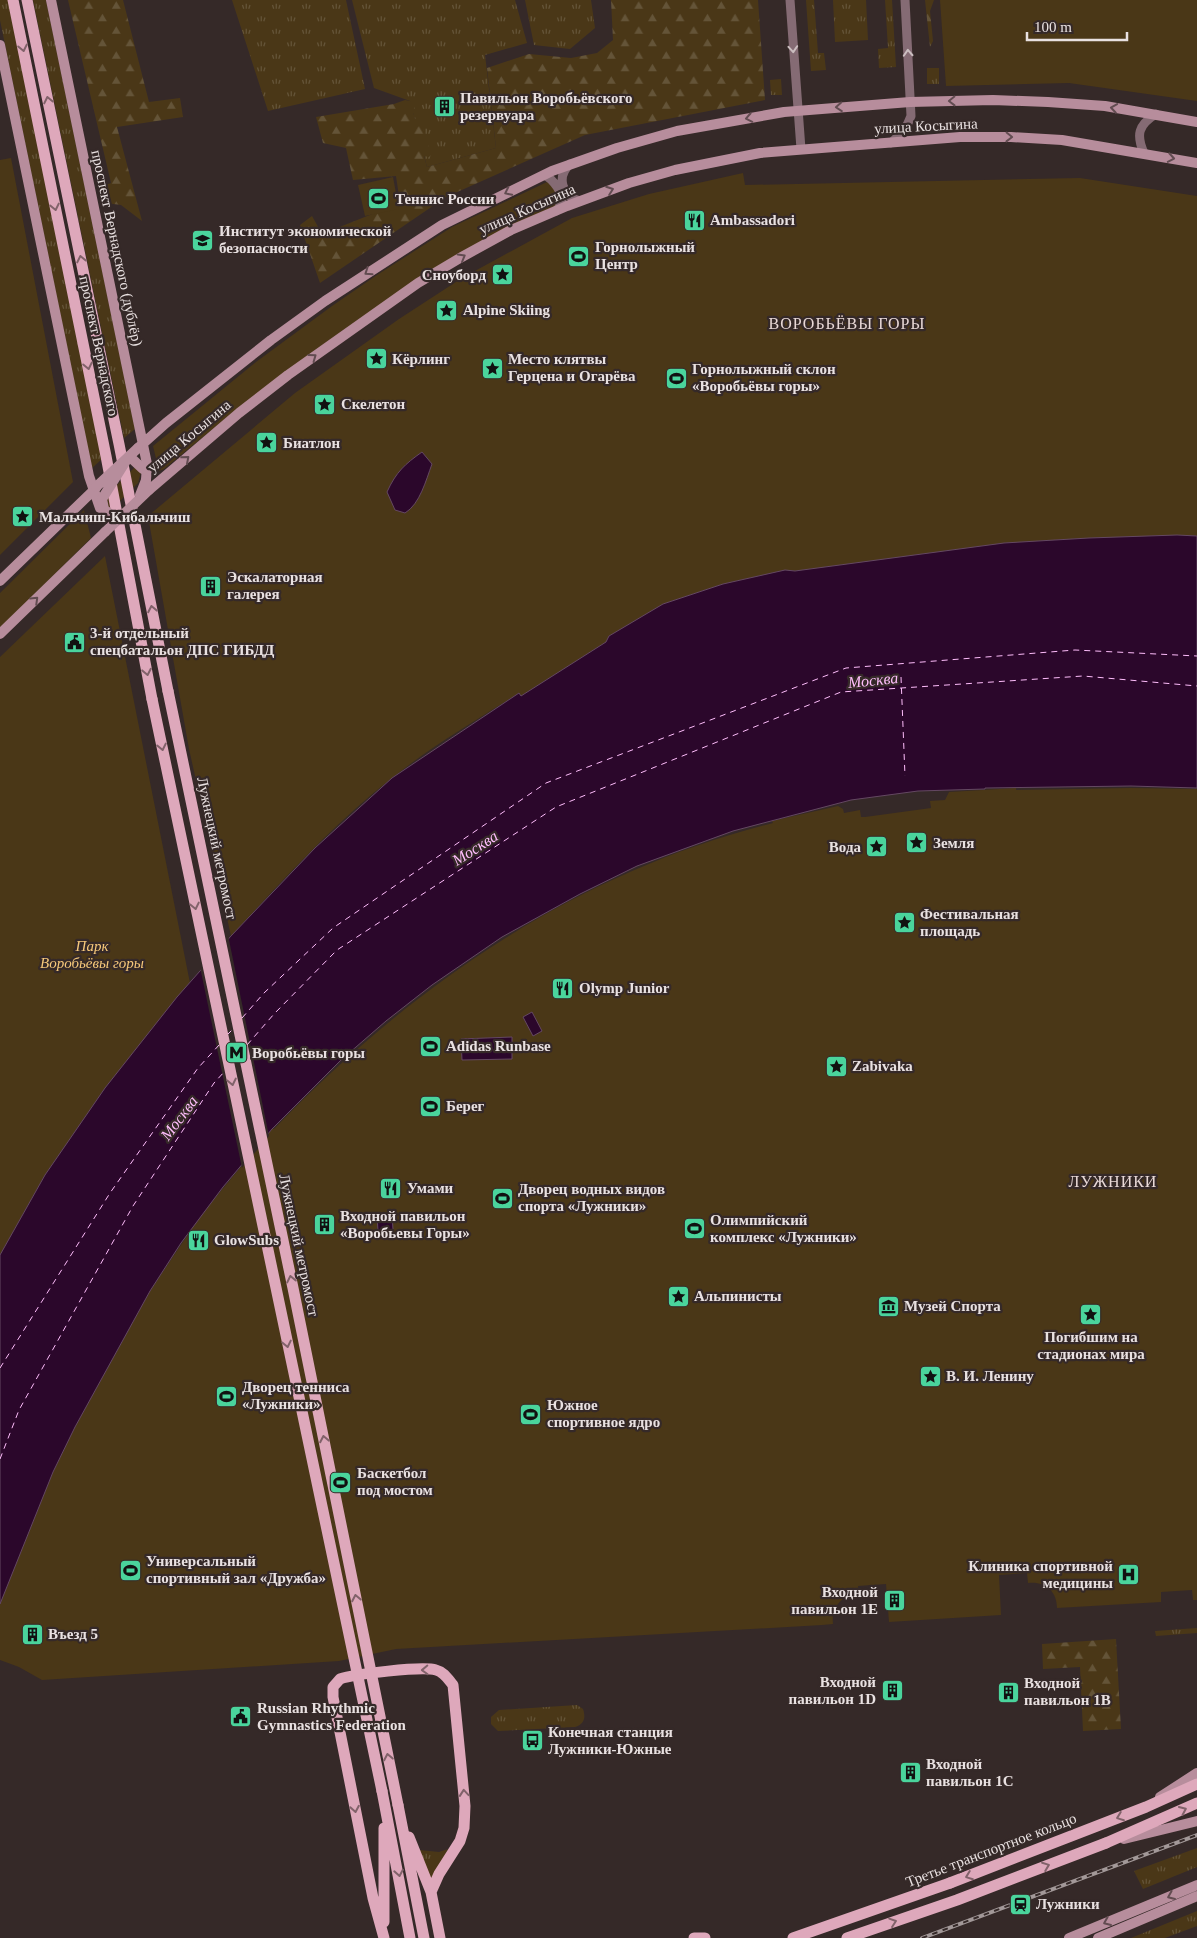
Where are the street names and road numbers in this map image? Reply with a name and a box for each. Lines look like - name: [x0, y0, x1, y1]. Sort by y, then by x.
- street label: улица Косыгина: [874, 115, 978, 137]
- street label: проспект Вернадского (дублёр): [87, 148, 147, 348]
- street label: улица Косыгина: [476, 181, 578, 237]
- street label: проспект Вернадского: [75, 274, 123, 418]
- street label: улица Косыгина: [144, 396, 234, 475]
- street label: Лужнецкий метромост: [194, 775, 240, 921]
- street label: Лужнецкий метромост: [276, 1172, 322, 1318]
- street label: Третье транспортное кольцо: [903, 1810, 1079, 1890]

